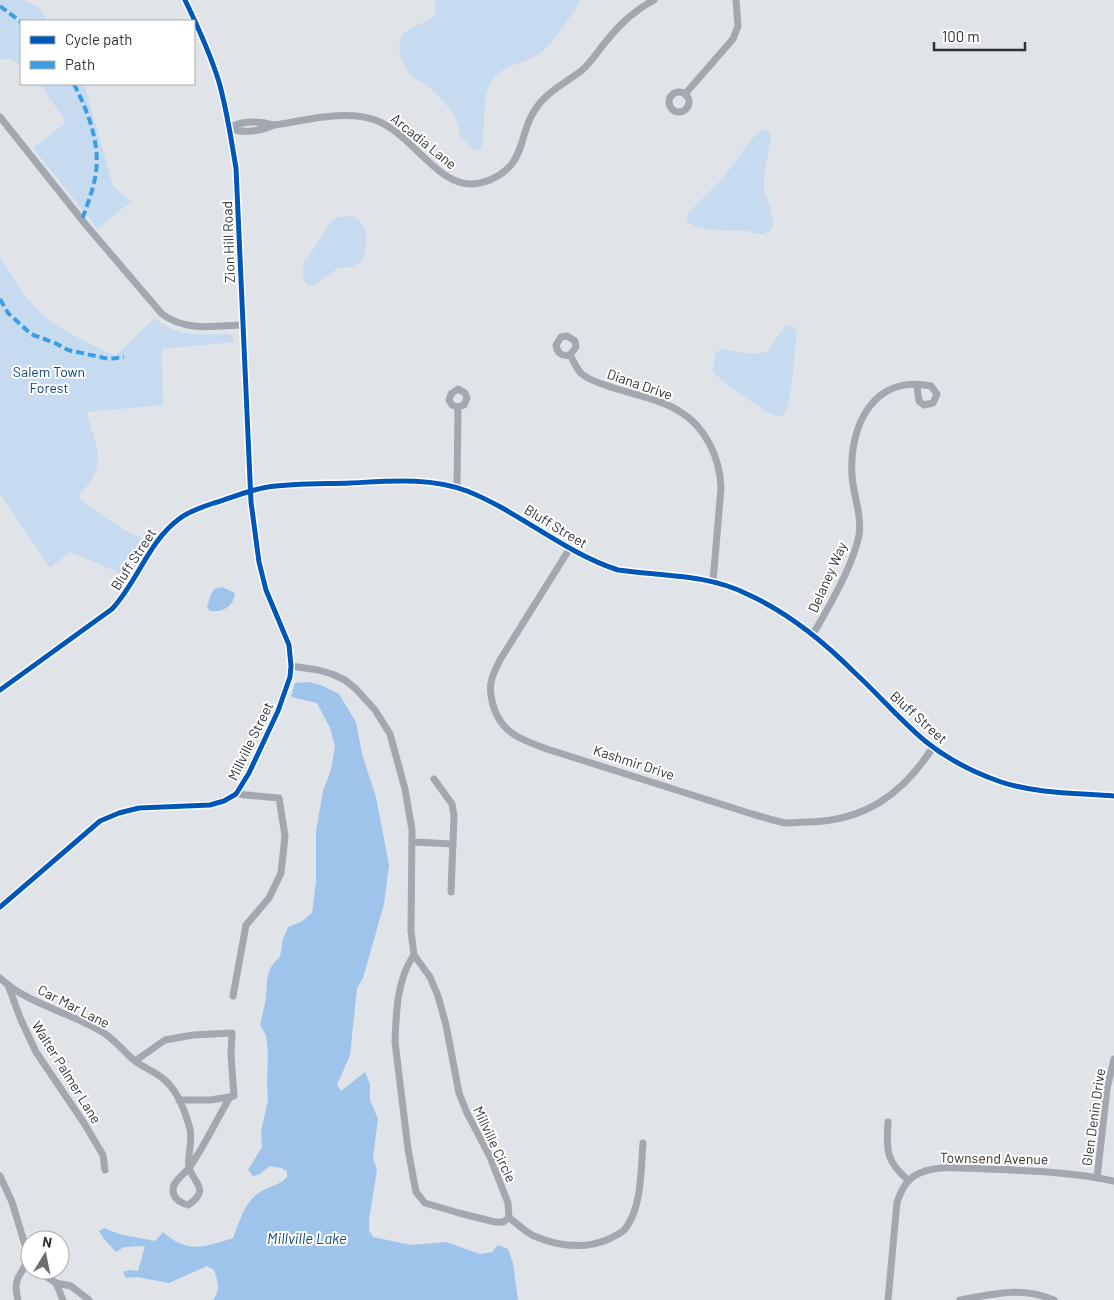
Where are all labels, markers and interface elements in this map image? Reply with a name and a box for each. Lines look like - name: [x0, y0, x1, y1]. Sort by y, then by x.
- legend: [20, 20, 195, 85]
- scale bar: [934, 20, 1025, 52]
- text: 100 m: [942, 27, 980, 45]
- text: Cycle path: [65, 30, 132, 48]
- text: Path: [65, 55, 95, 73]
- street label: Arcadia Lane: [388, 109, 460, 173]
- street label: Zion Hill Road: [218, 201, 238, 283]
- park label: Salem Town Forest: [13, 363, 85, 396]
- street label: Diana Drive: [605, 365, 675, 403]
- street label: Bluff Street: [521, 501, 591, 551]
- street label: Bluff Street: [107, 525, 159, 593]
- street label: Delaney Way: [804, 539, 850, 615]
- street label: Bluff Street: [887, 687, 951, 747]
- street label: Millville Street: [224, 699, 276, 783]
- street label: Kashmir Drive: [591, 741, 677, 783]
- street label: Car Mar Lane: [35, 981, 113, 1031]
- street label: Walter Palmer Lane: [29, 1018, 105, 1126]
- street label: Glen Denin Drive: [1078, 1067, 1108, 1167]
- street label: Millville Circle: [470, 1103, 520, 1185]
- street label: Townsend Avenue: [940, 1149, 1048, 1167]
- water label: Millville Lake: [267, 1229, 347, 1247]
- north arrow: [20, 1230, 70, 1280]
- text: N: [41, 1233, 53, 1251]

